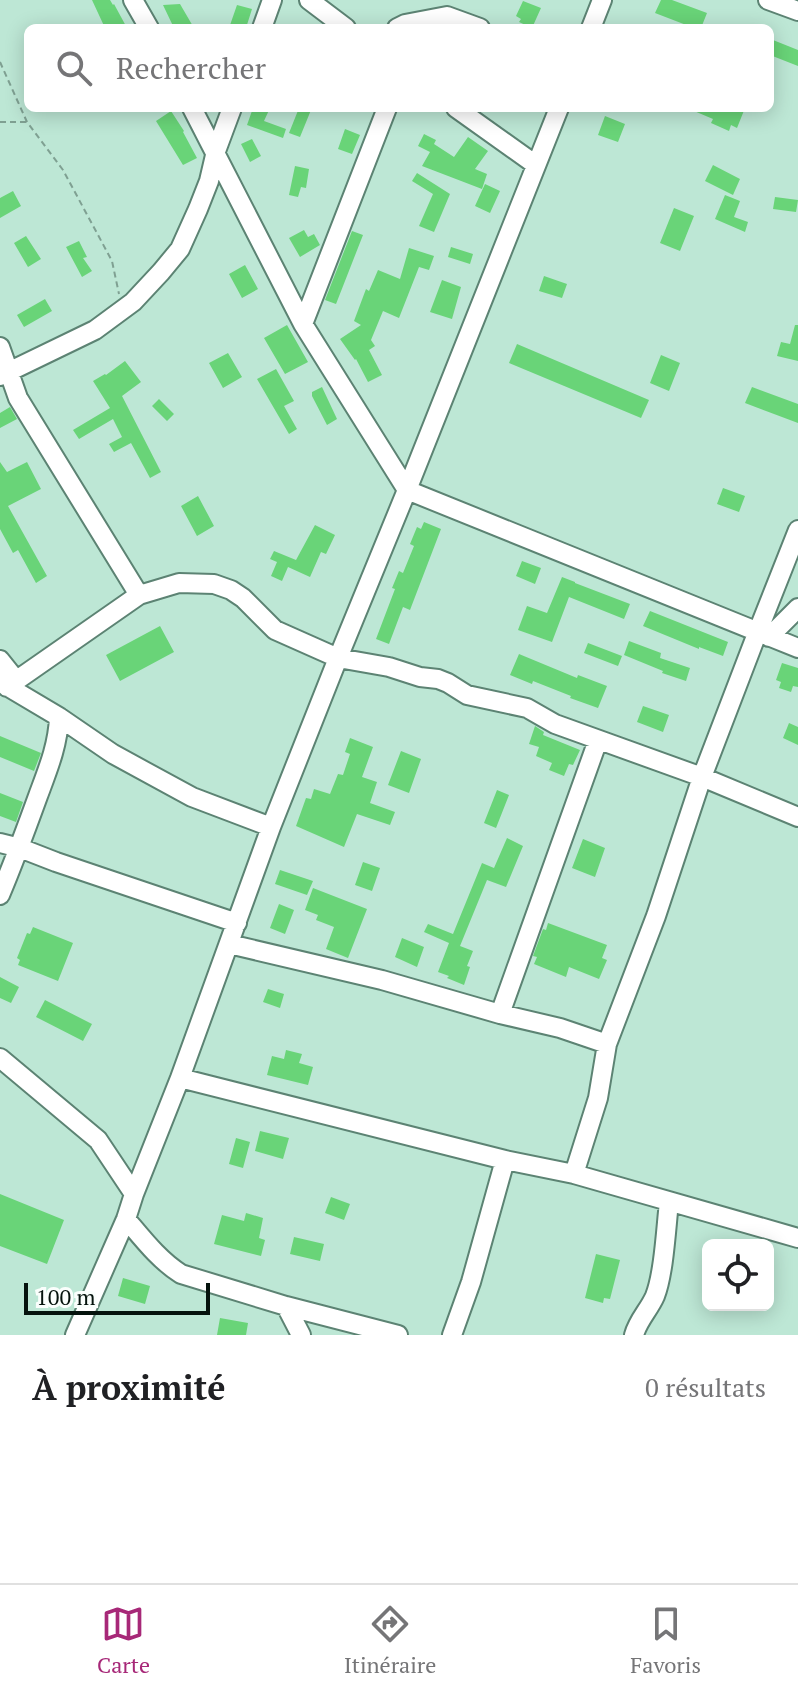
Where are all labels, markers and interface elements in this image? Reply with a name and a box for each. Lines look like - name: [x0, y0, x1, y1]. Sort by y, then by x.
- search box: [24, 24, 774, 112]
- icon: search: [52, 46, 96, 90]
- text: Rechercher: [116, 48, 266, 88]
- map controls: [702, 1239, 774, 1311]
- button: locate: [702, 1239, 774, 1311]
- scale bar: [24, 1279, 210, 1315]
- text: 100 m: [36, 1282, 96, 1311]
- text: À proximité: [32, 1365, 226, 1410]
- text: 0 résultats: [645, 1370, 766, 1404]
- tab: Carte: [97, 1602, 150, 1679]
- tab: Itinéraire: [344, 1602, 436, 1679]
- tab: Favoris: [630, 1602, 701, 1679]

